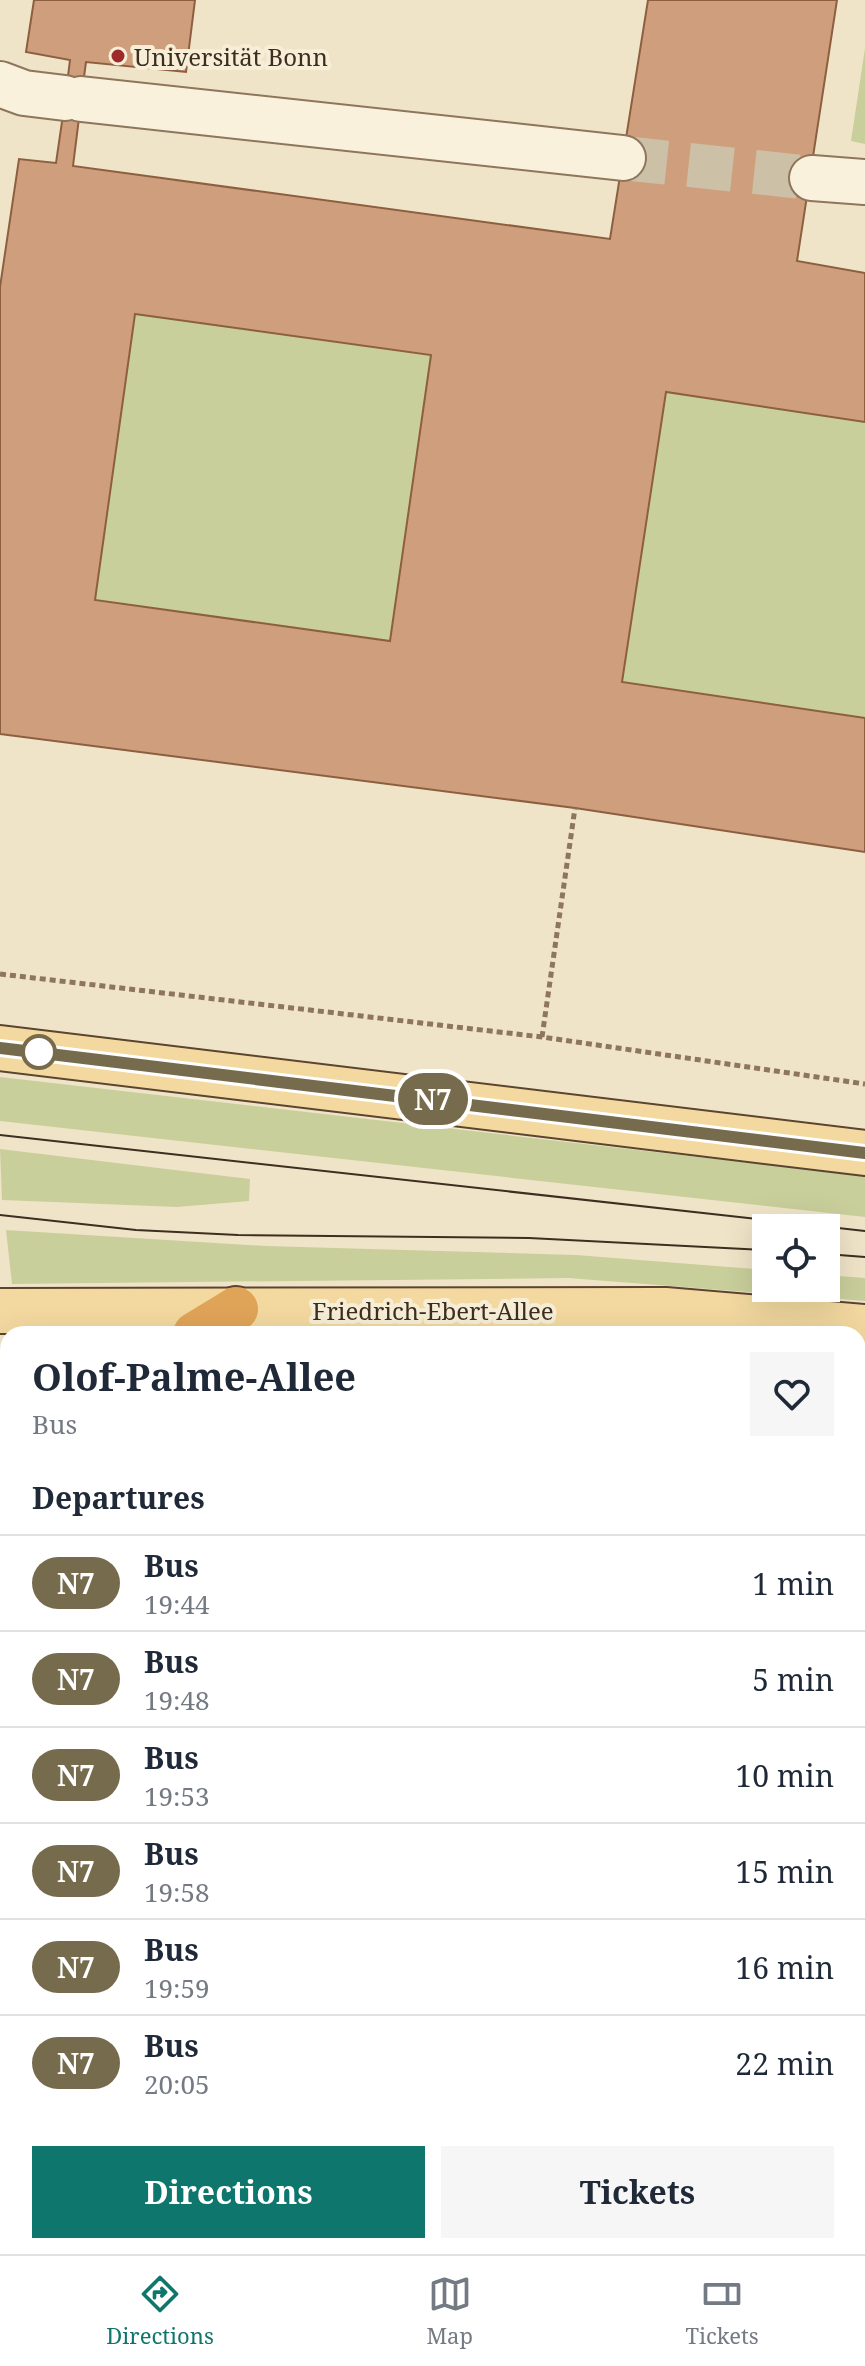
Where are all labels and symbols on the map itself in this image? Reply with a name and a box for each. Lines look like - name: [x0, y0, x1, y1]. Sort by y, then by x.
- place label: Universität Bonn: [134, 40, 328, 73]
- marker: Universität Bonn: [109, 47, 127, 65]
- unlabelled marker: [22, 1035, 56, 1069]
- line badge: N7: [397, 1073, 469, 1125]
- street label: Friedrich-Ebert-Allee: [312, 1294, 554, 1327]

